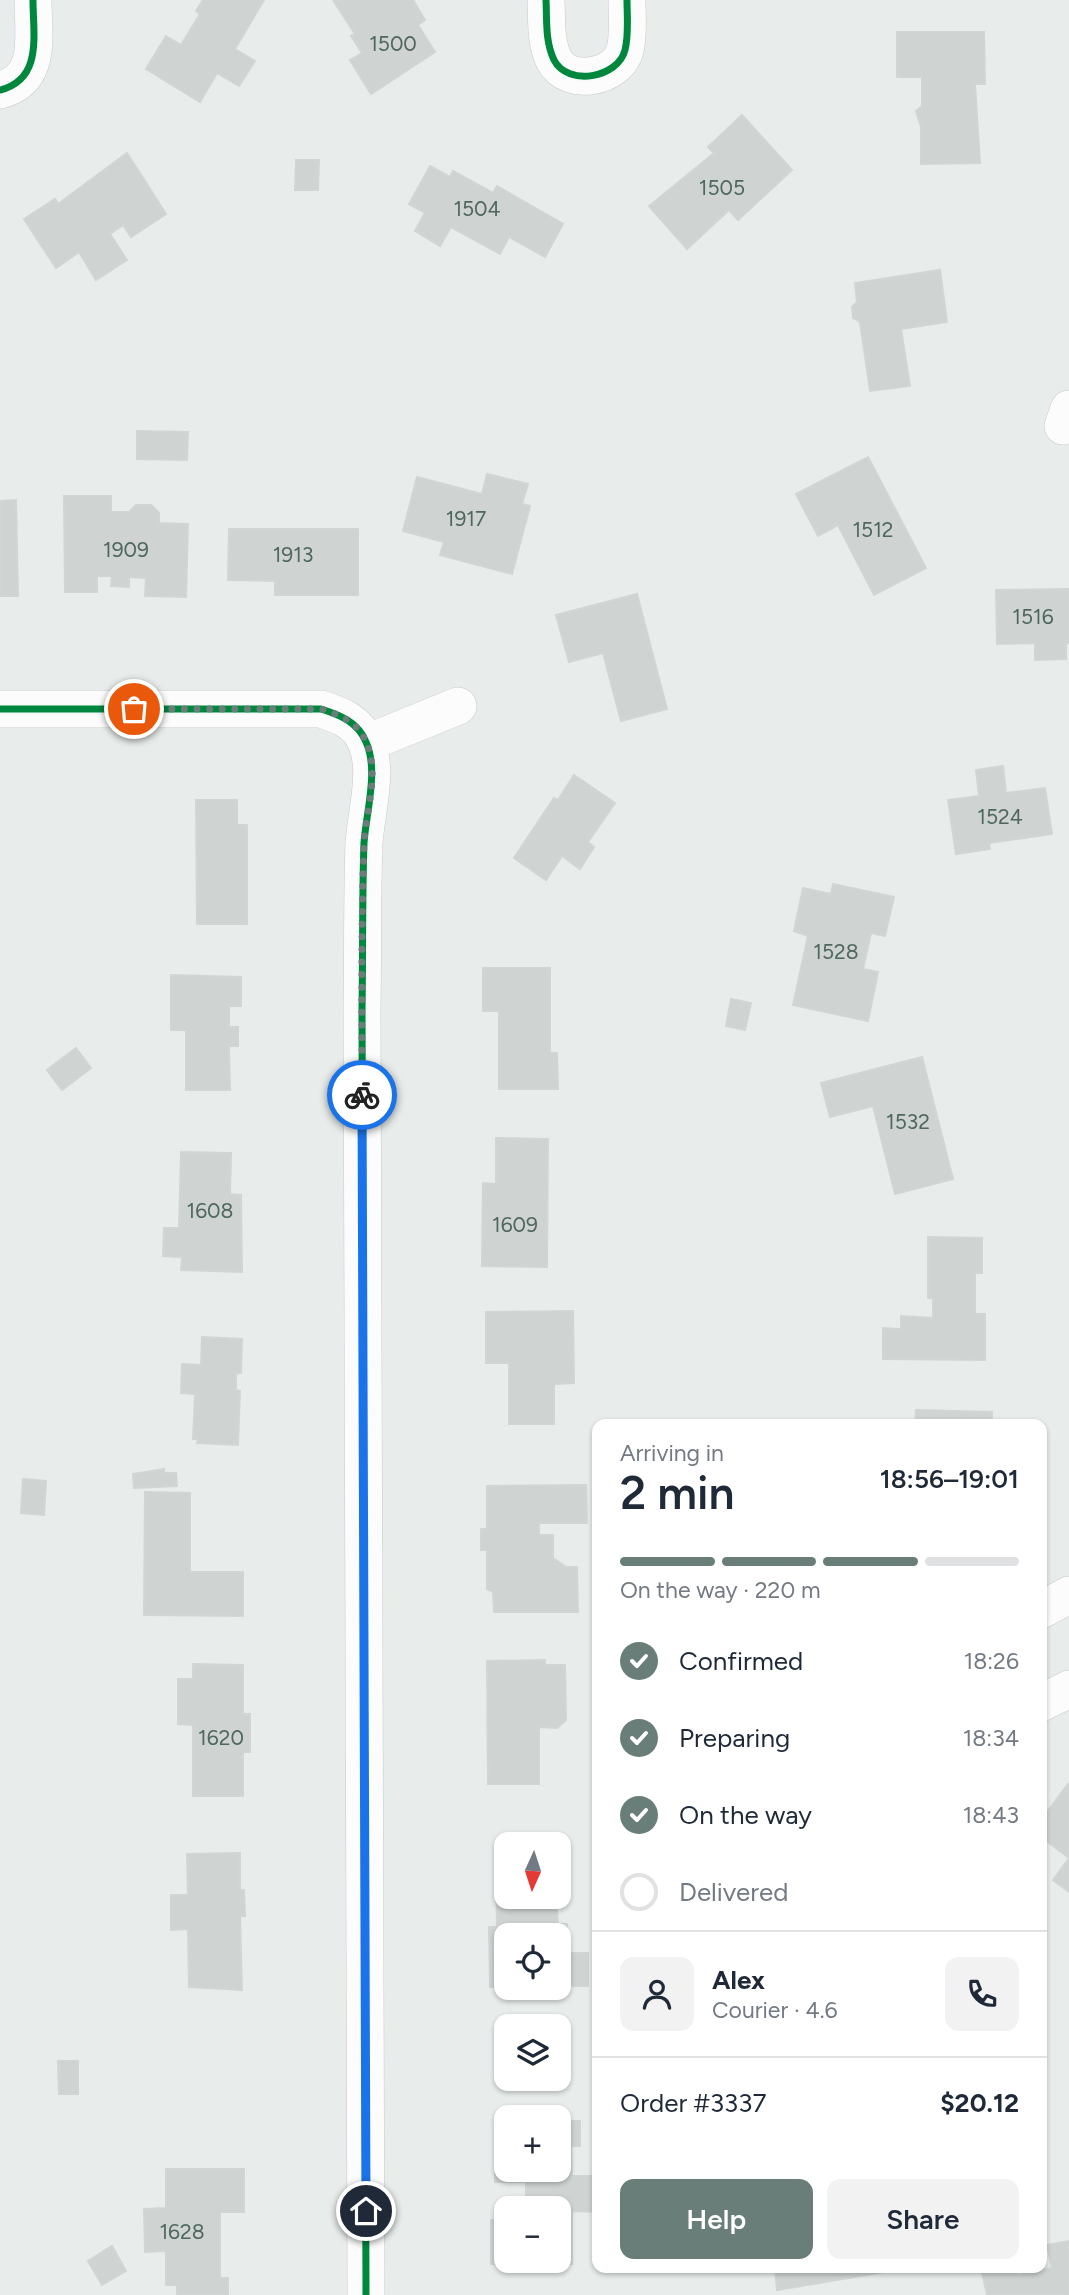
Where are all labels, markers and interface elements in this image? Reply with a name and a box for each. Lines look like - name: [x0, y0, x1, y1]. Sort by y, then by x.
- house number: 1500: [369, 31, 417, 56]
- house number: 1505: [699, 175, 745, 200]
- house number: 1504: [453, 196, 501, 221]
- house number: 1917: [446, 506, 486, 531]
- house number: 1512: [852, 517, 894, 542]
- house number: 1909: [103, 537, 149, 562]
- house number: 1913: [273, 542, 313, 567]
- house number: 1516: [1012, 604, 1054, 629]
- pin: [104, 679, 164, 739]
- icon: bag: [115, 690, 153, 728]
- house number: 1524: [977, 804, 1023, 829]
- house number: 1528: [813, 939, 859, 964]
- courier: [327, 1060, 397, 1130]
- icon: bike: [343, 1076, 381, 1114]
- house number: 1532: [886, 1109, 930, 1134]
- house number: 1608: [187, 1198, 233, 1223]
- house number: 1609: [492, 1212, 538, 1237]
- text: Arriving in: [620, 1439, 724, 1467]
- text: 18:56–19:01: [880, 1463, 1019, 1495]
- text: 2 min: [620, 1465, 735, 1521]
- text: On the way · 220 m: [620, 1576, 820, 1604]
- icon: check: [620, 1642, 658, 1680]
- text: Confirmed: [679, 1645, 803, 1677]
- text: 18:26: [964, 1647, 1019, 1675]
- icon: check: [620, 1719, 658, 1757]
- text: Preparing: [679, 1722, 790, 1754]
- text: 18:34: [963, 1724, 1019, 1752]
- house number: 1620: [198, 1725, 244, 1750]
- icon: check: [620, 1796, 658, 1834]
- text: On the way: [679, 1799, 812, 1831]
- text: 18:43: [963, 1801, 1019, 1829]
- north arrow: [494, 1832, 570, 1909]
- map controls: [494, 1832, 571, 2273]
- text: Delivered: [679, 1876, 788, 1908]
- button: locate: [494, 1923, 571, 2000]
- button: person: [620, 1957, 694, 2031]
- button: phone: [945, 1957, 1019, 2031]
- text: Alex: [712, 1964, 765, 1996]
- text: Courier · 4.6: [712, 1996, 838, 2024]
- button: layers: [494, 2014, 571, 2091]
- text: Order #3337: [620, 2087, 766, 2119]
- text: $20.12: [940, 2087, 1019, 2119]
- button: +: [494, 2105, 571, 2182]
- button: Help: [620, 2179, 813, 2259]
- button: Share: [827, 2179, 1019, 2259]
- pin: [336, 2181, 396, 2241]
- icon: home: [347, 2192, 385, 2230]
- button: −: [494, 2196, 571, 2273]
- house number: 1628: [159, 2219, 205, 2244]

